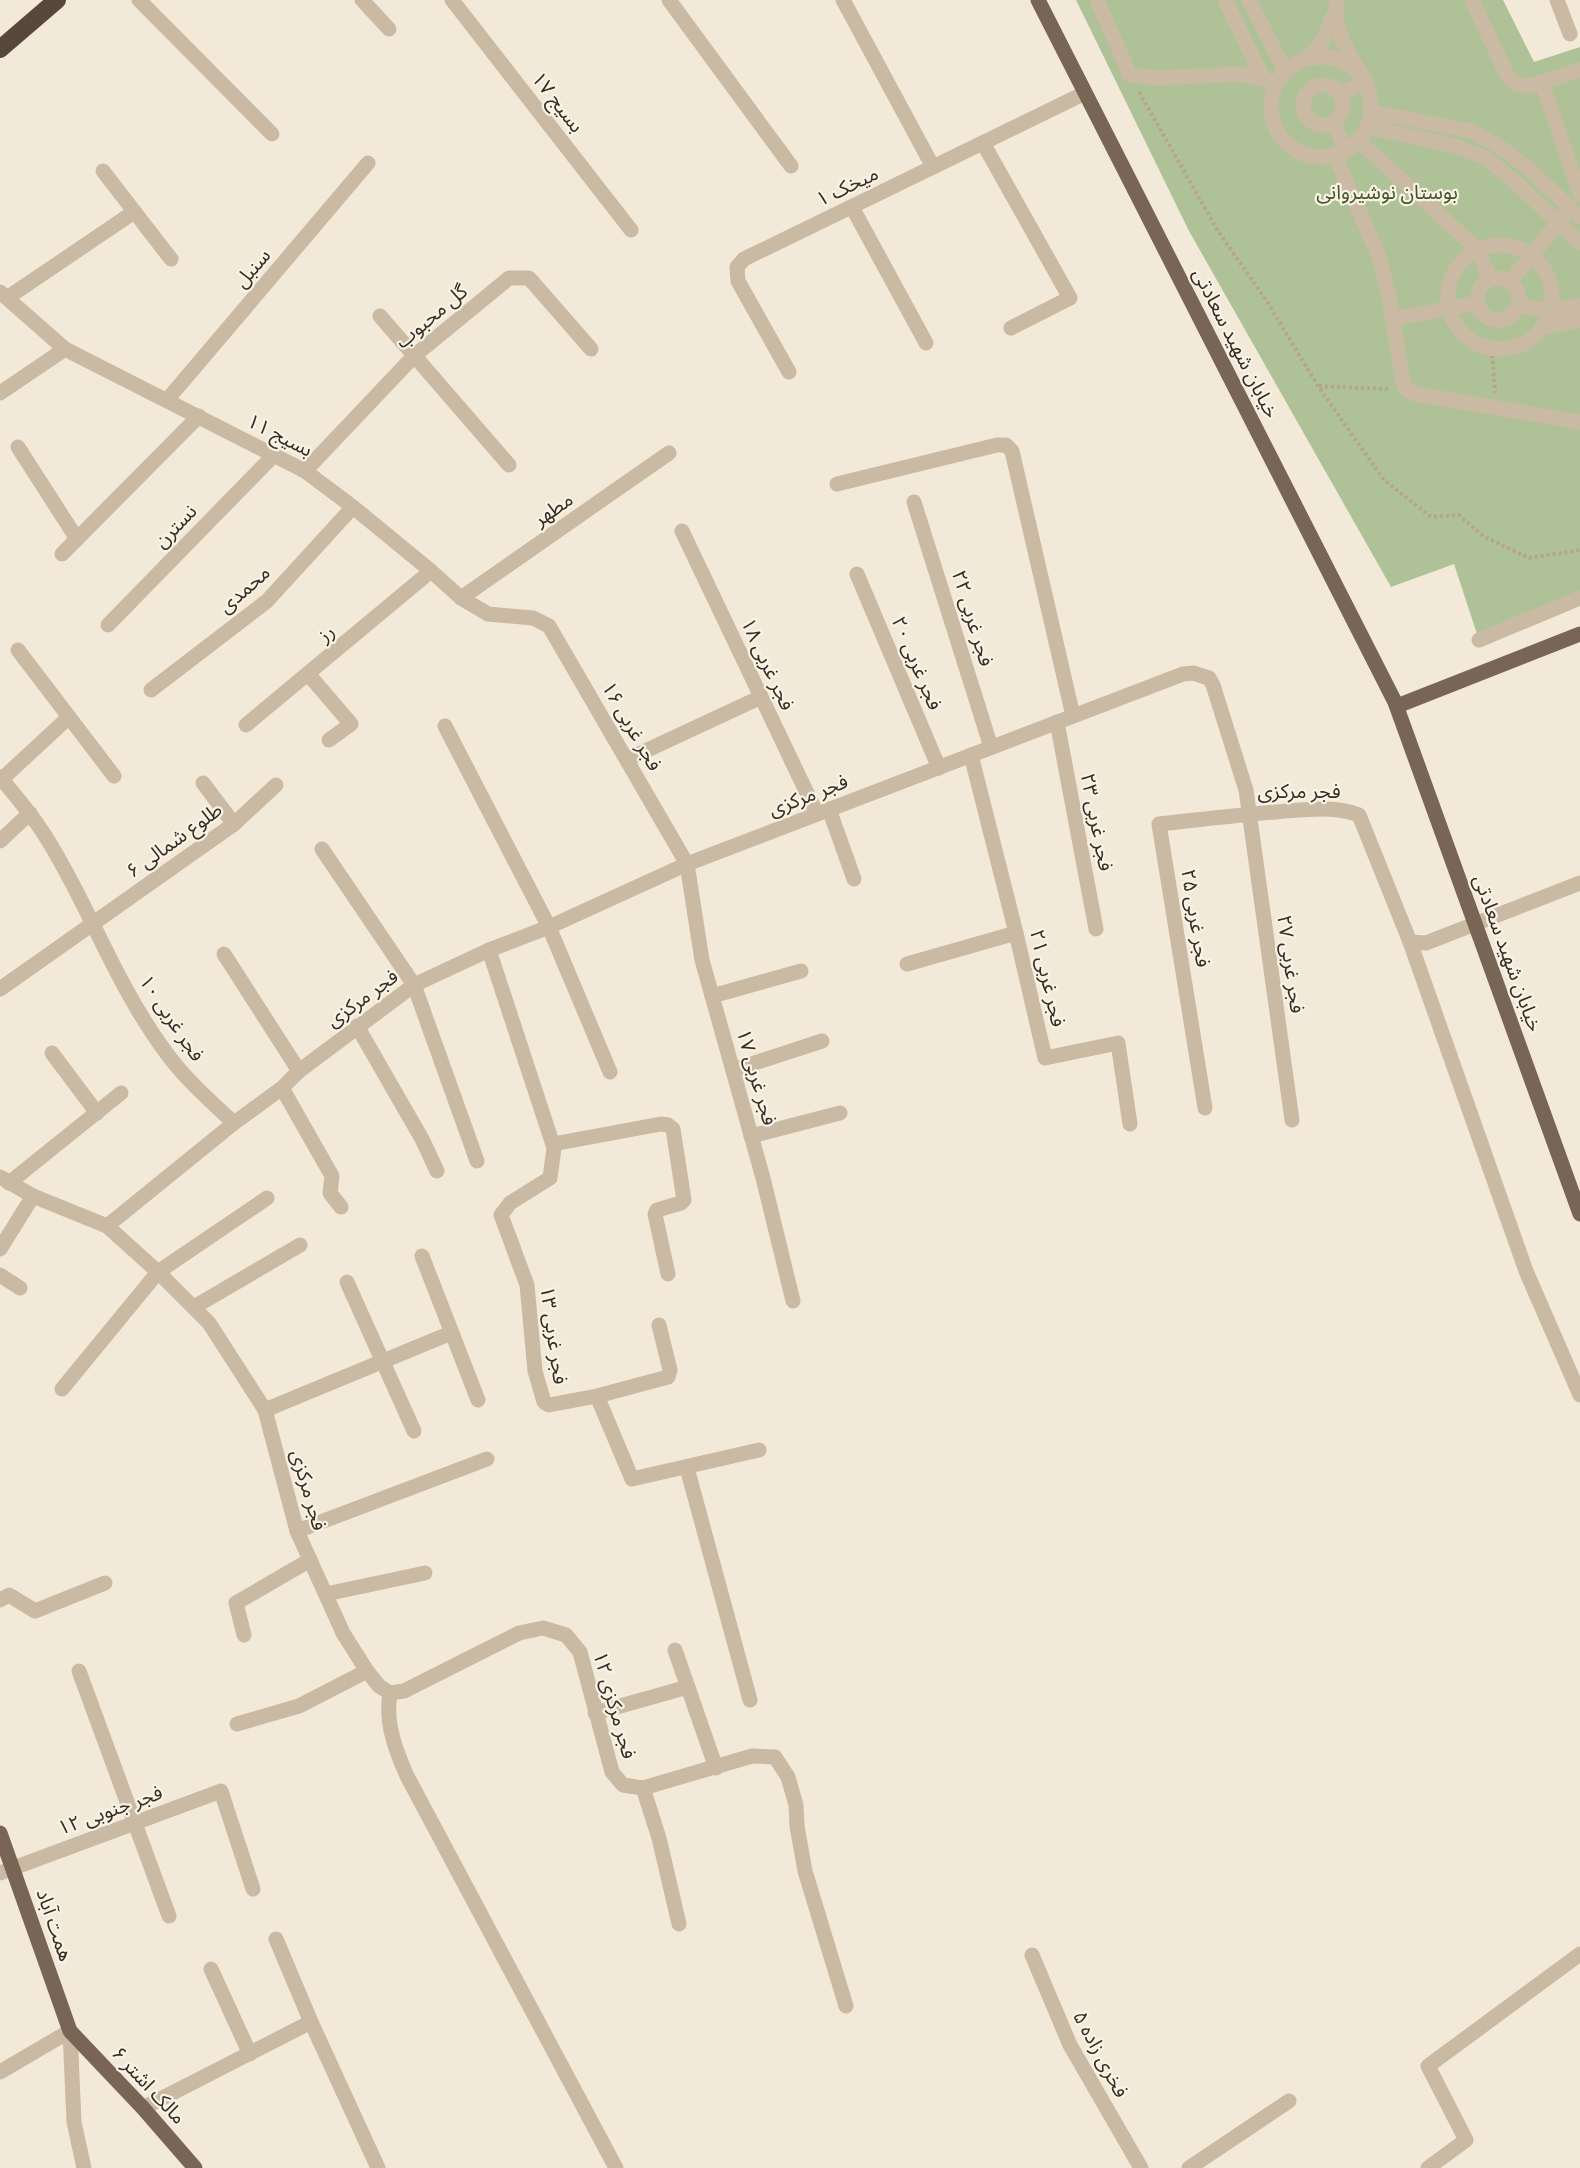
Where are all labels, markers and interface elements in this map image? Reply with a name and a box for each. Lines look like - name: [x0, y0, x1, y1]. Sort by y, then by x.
- street label: بسیج ۱۷: [525, 67, 589, 139]
- street label: میخک ۱: [812, 161, 882, 211]
- park label: بوستان نوشیروانی: [1316, 180, 1458, 204]
- street label: سنبل: [229, 243, 275, 293]
- street label: خیابان شهید سعادتی: [1188, 264, 1284, 422]
- street label: گل محبوب: [390, 278, 473, 353]
- street label: بسیج ۱۱: [242, 408, 317, 464]
- street label: مطهر: [528, 487, 577, 532]
- street label: نسترن: [148, 499, 202, 553]
- street label: محمدی: [213, 560, 275, 618]
- street label: فجر غربی ۲۲: [947, 567, 999, 669]
- street label: فجر غربی ۲۰: [887, 613, 947, 713]
- street label: فجر غربی ۱۸: [736, 614, 800, 714]
- street label: رز: [312, 619, 339, 648]
- street label: فجر غربی ۱۶: [597, 677, 667, 775]
- street label: فجر مرکزی: [765, 769, 851, 821]
- street label: فجر غربی ۲۳: [1076, 771, 1118, 873]
- street label: فجر مرکزی: [1257, 779, 1341, 803]
- street label: طلوع شمالی ۶: [121, 797, 228, 885]
- street label: فجر غربی ۲۵: [1176, 867, 1216, 969]
- street label: خیابان شهید سعادتی: [1468, 871, 1548, 1035]
- street label: فجر غربی ۲۷: [1272, 913, 1310, 1015]
- street label: فجر غربی ۲۱: [1025, 927, 1071, 1029]
- street label: فجر مرکزی: [321, 964, 403, 1032]
- street label: فجر غربی ۱۰: [134, 970, 210, 1066]
- street label: فجر غربی ۱۷: [732, 1026, 782, 1128]
- street label: فجر غربی ۱۳: [535, 1284, 573, 1386]
- street label: فجر مرکزی: [286, 1447, 332, 1533]
- street label: فجر مرکزی ۱۲: [588, 1649, 642, 1762]
- street label: فجر جنوبی ۱۲: [54, 1780, 166, 1840]
- street label: همت آباد: [31, 1886, 79, 1964]
- street label: فخری زاده ۵: [1068, 2007, 1134, 2101]
- street label: مالک اشتر ۶: [107, 2041, 191, 2129]

